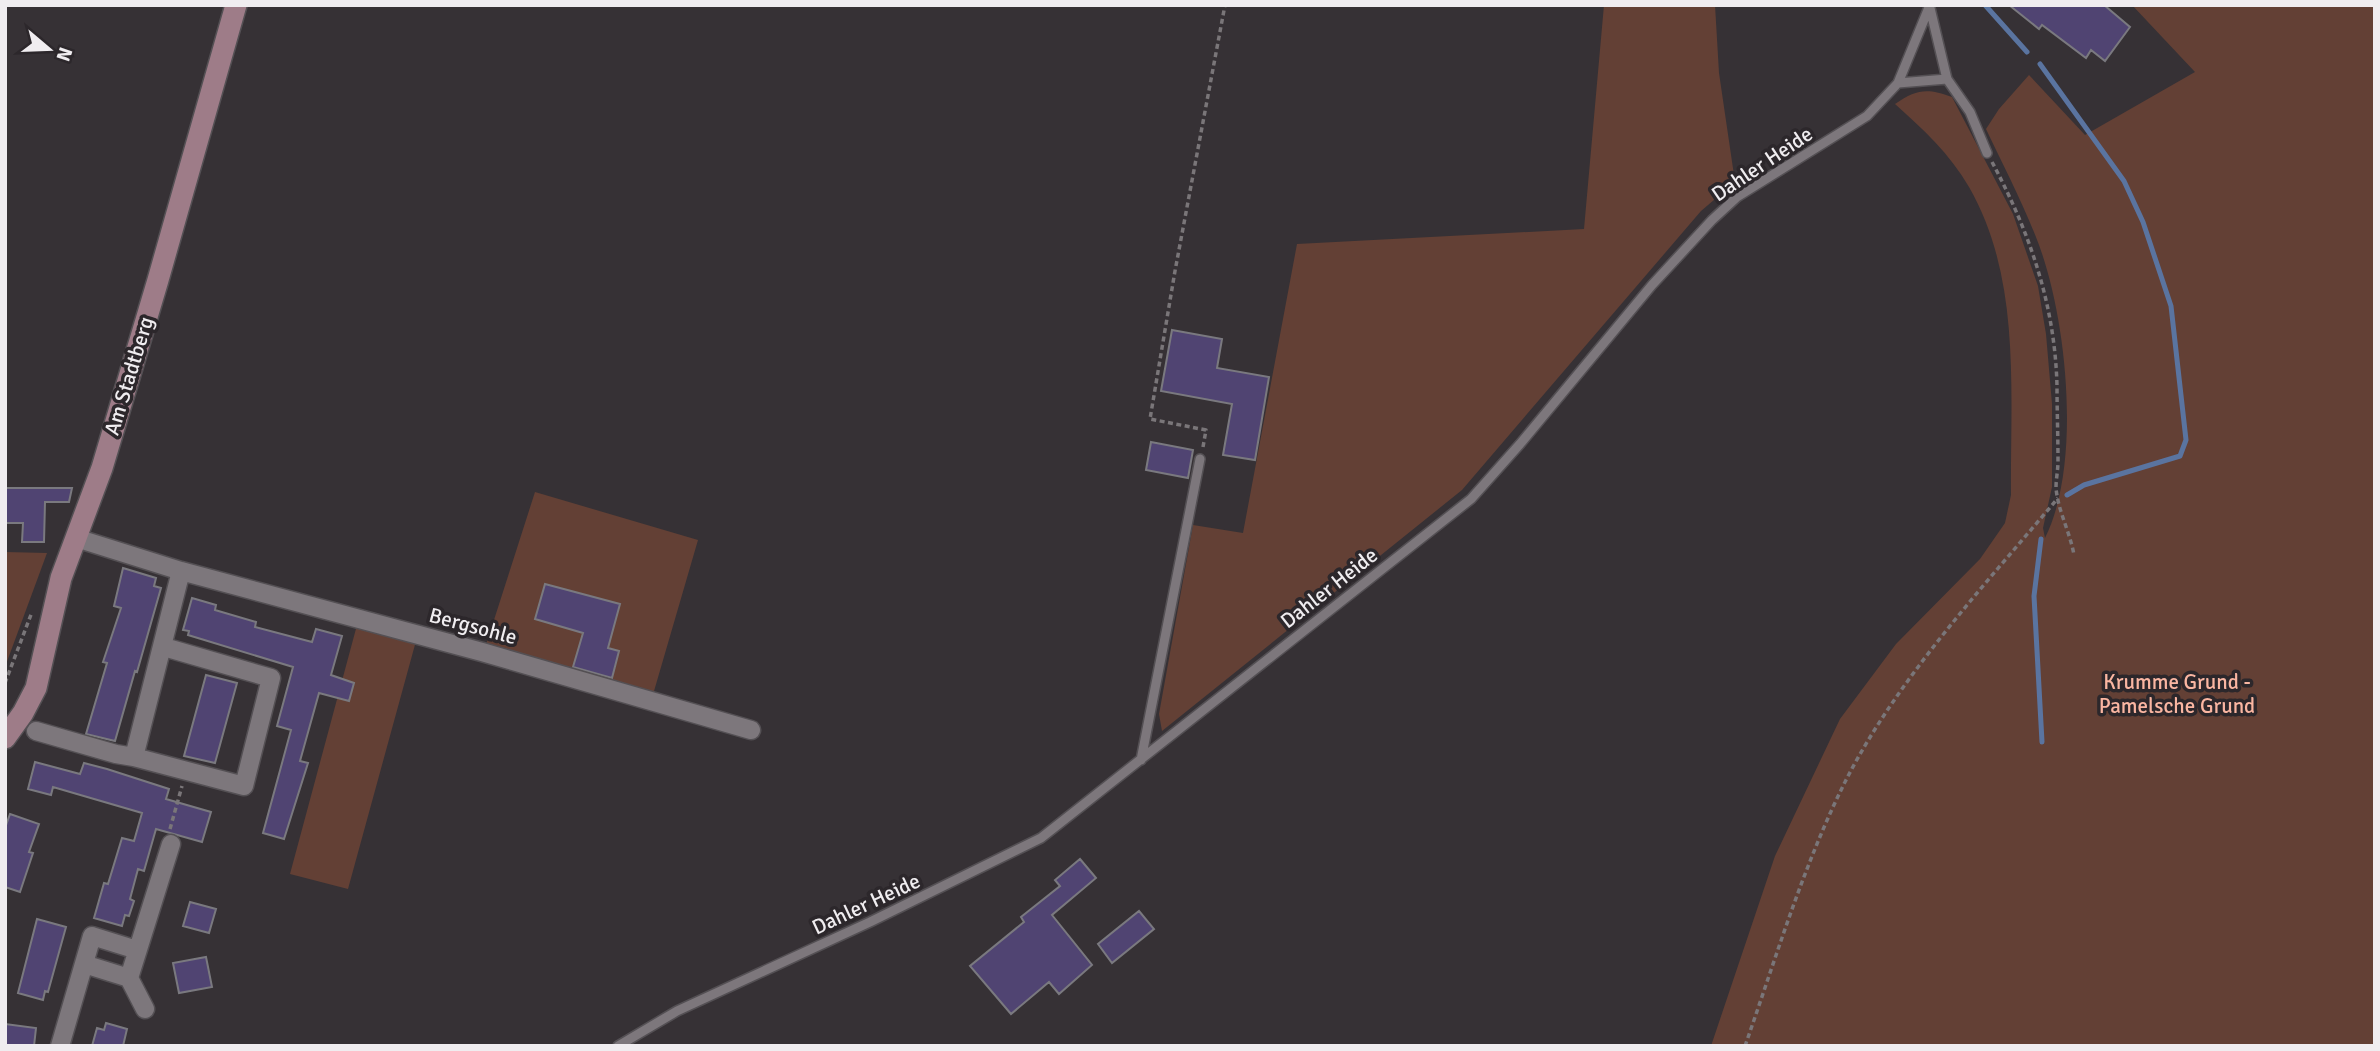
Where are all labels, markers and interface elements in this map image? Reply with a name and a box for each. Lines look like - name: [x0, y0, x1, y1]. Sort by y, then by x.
- north arrow: [14, 14, 84, 84]
- text: N: [51, 44, 78, 64]
- street label: Dahler Heide: [1707, 121, 1817, 207]
- street label: Am Stadtberg: [99, 314, 159, 438]
- street label: Dahler Heide: [1275, 542, 1383, 634]
- street label: Bergsohle: [426, 602, 520, 650]
- park label: Krumme Grund - Pamelsche Grund: [2099, 669, 2255, 719]
- street label: Dahler Heide: [808, 868, 924, 940]

